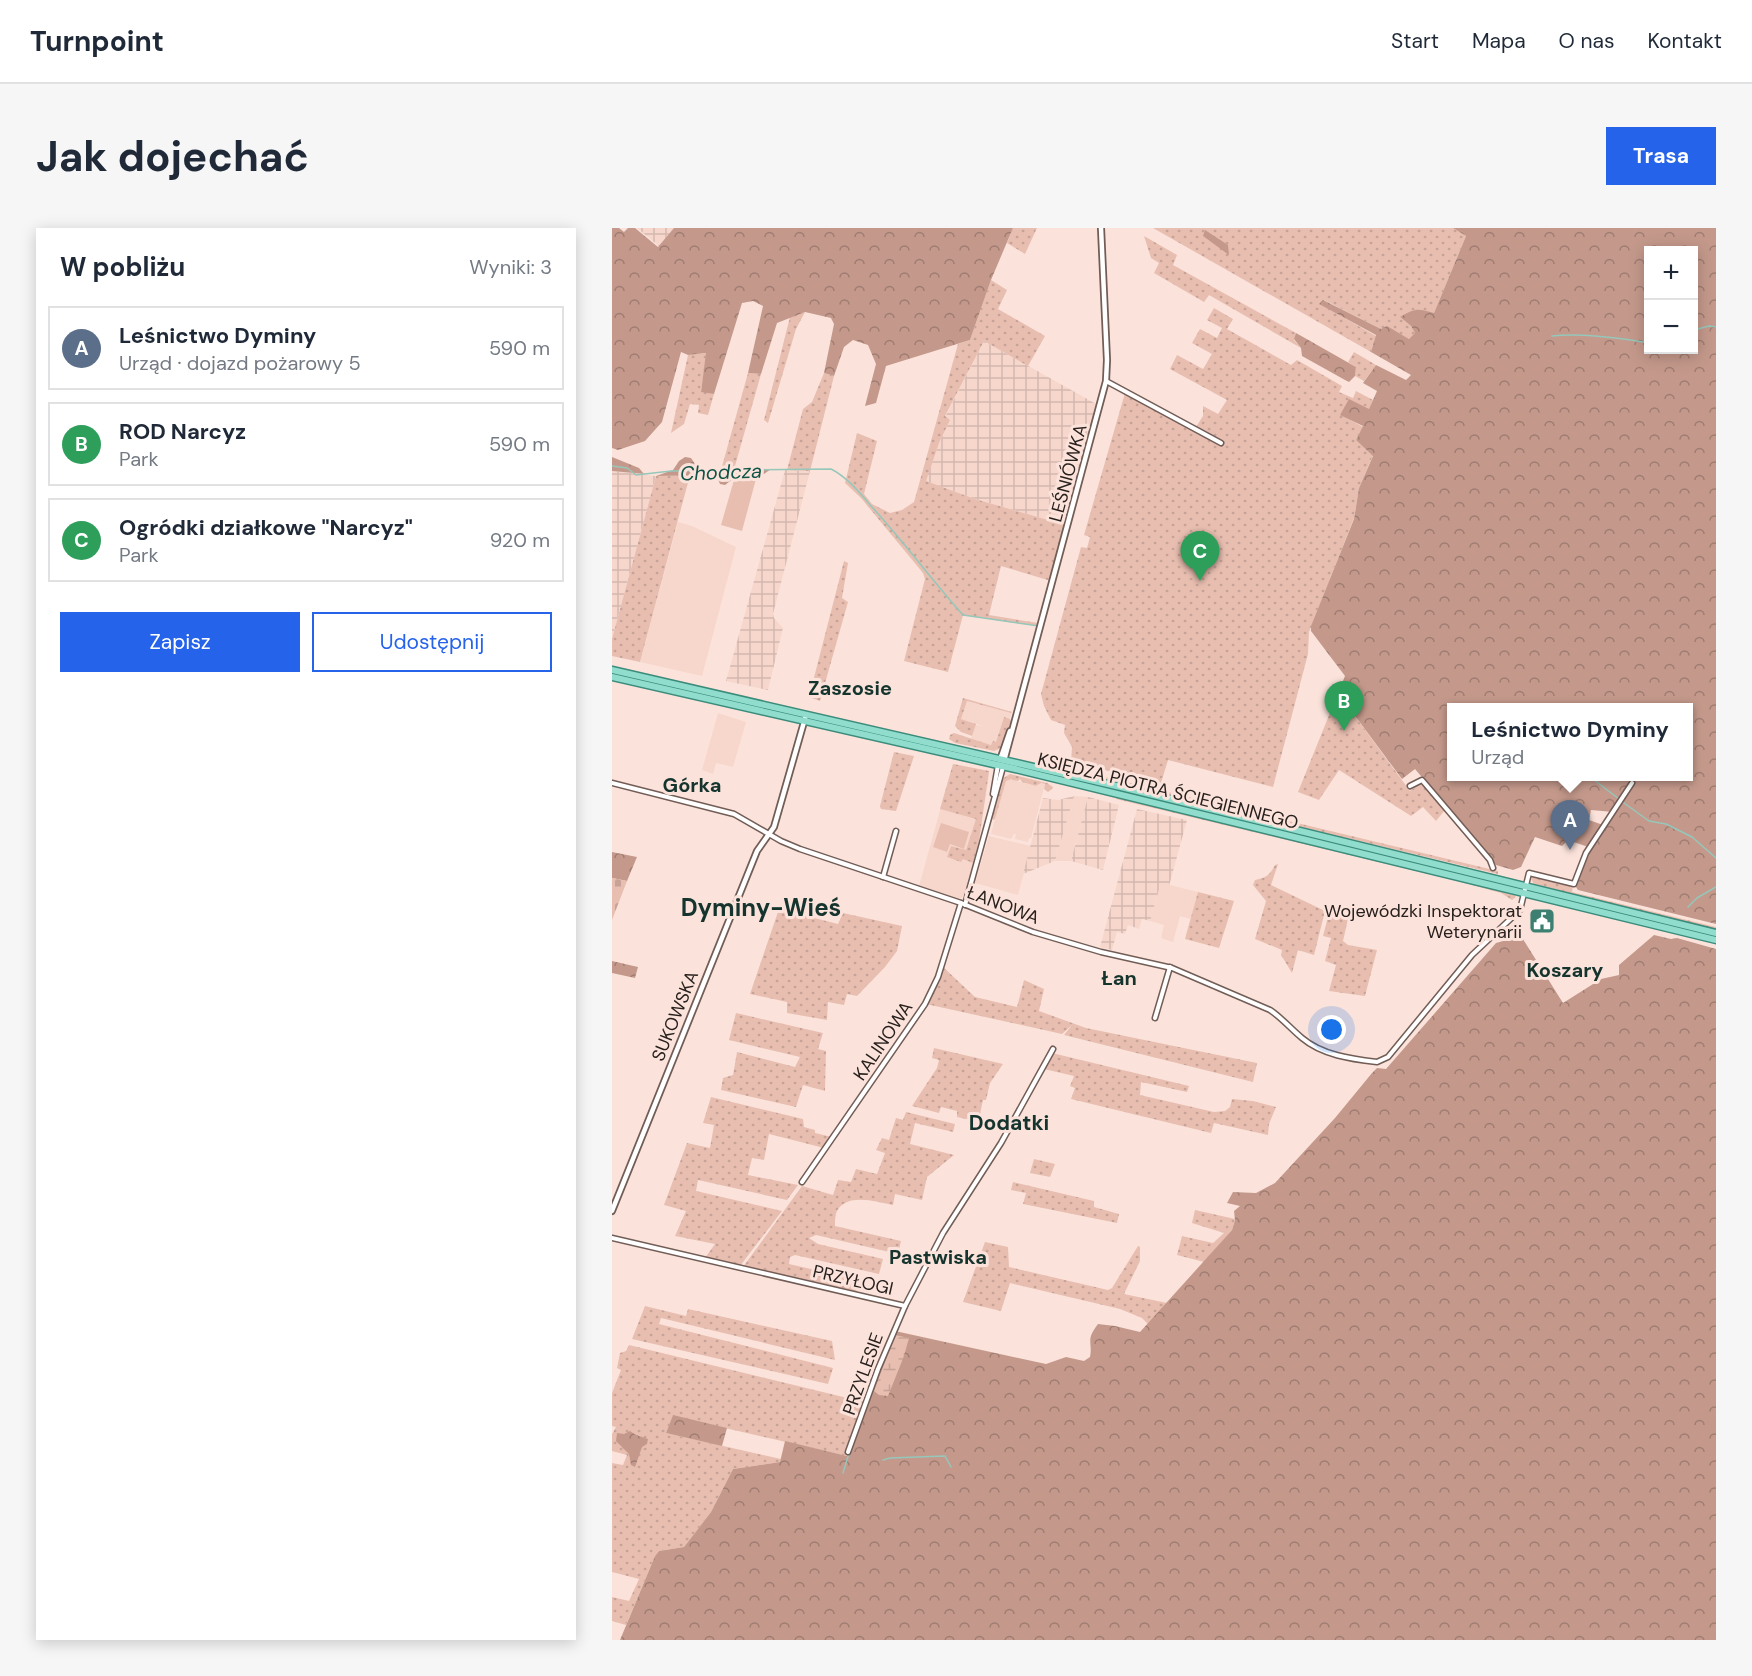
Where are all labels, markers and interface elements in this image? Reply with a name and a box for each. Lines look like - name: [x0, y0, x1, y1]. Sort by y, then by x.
- text: Turnpoint: [30, 23, 164, 60]
- text: Start: [1391, 27, 1439, 55]
- text: Mapa: [1472, 27, 1526, 55]
- text: O nas: [1559, 27, 1614, 55]
- text: Kontakt: [1647, 27, 1722, 55]
- button: Trasa: [1606, 127, 1716, 185]
- text: Jak dojechać: [36, 129, 309, 184]
- map controls: [1644, 246, 1698, 354]
- button: +: [1644, 246, 1698, 300]
- text: W pobliżu: [60, 250, 185, 284]
- text: Wyniki: 3: [469, 254, 552, 280]
- button: −: [1644, 300, 1698, 354]
- text: Leśnictwo Dyminy: [119, 321, 316, 350]
- text: A: [74, 335, 89, 361]
- text: 590 m: [489, 335, 550, 361]
- text: Urząd · dojazd pożarowy 5: [119, 350, 361, 376]
- text: ROD Narcyz: [119, 417, 246, 446]
- street label: LEŚNIÓWKA: [1043, 422, 1093, 524]
- text: B: [75, 431, 88, 457]
- text: 590 m: [489, 431, 550, 457]
- text: Park: [119, 446, 159, 472]
- water label: Chodcza: [680, 458, 762, 486]
- text: Ogródki działkowe "Narcyz": [119, 513, 413, 542]
- text: C: [74, 527, 89, 553]
- text: 920 m: [490, 527, 550, 553]
- pin: C: [1180, 532, 1220, 581]
- text: Park: [119, 542, 159, 568]
- button: Zapisz: [60, 612, 300, 672]
- button: Udostępnij: [312, 612, 552, 672]
- district label: Zaszosie: [808, 675, 892, 701]
- pin: B: [1324, 682, 1364, 731]
- popup: [1447, 703, 1693, 781]
- text: Leśnictwo Dyminy: [1471, 715, 1669, 744]
- text: Urząd: [1471, 744, 1524, 770]
- street label: KSIĘDZA PIOTRA ŚCIEGIENNEGO: [1035, 747, 1301, 835]
- district label: Górka: [663, 772, 721, 798]
- pin: A: [1550, 800, 1590, 850]
- street label: ŁANOWA: [963, 880, 1043, 930]
- district label: Dyminy-Wieś: [681, 892, 841, 923]
- place label: Wojewódzki Inspektorat Weterynarii: [1324, 899, 1522, 944]
- public building icon: Wojewódzki Inspektorat Weterynarii: [1527, 906, 1557, 936]
- district label: Koszary: [1527, 957, 1603, 983]
- district label: Łan: [1101, 965, 1137, 991]
- street label: SUKOWSKA: [646, 967, 704, 1065]
- street label: KALINOWA: [848, 997, 918, 1085]
- your location: [1317, 1015, 1346, 1044]
- district label: Dodatki: [969, 1109, 1049, 1137]
- district label: Pastwiska: [889, 1244, 987, 1270]
- street label: PRZYŁOGI: [810, 1259, 896, 1301]
- street label: PRZYLESIE: [837, 1330, 889, 1418]

